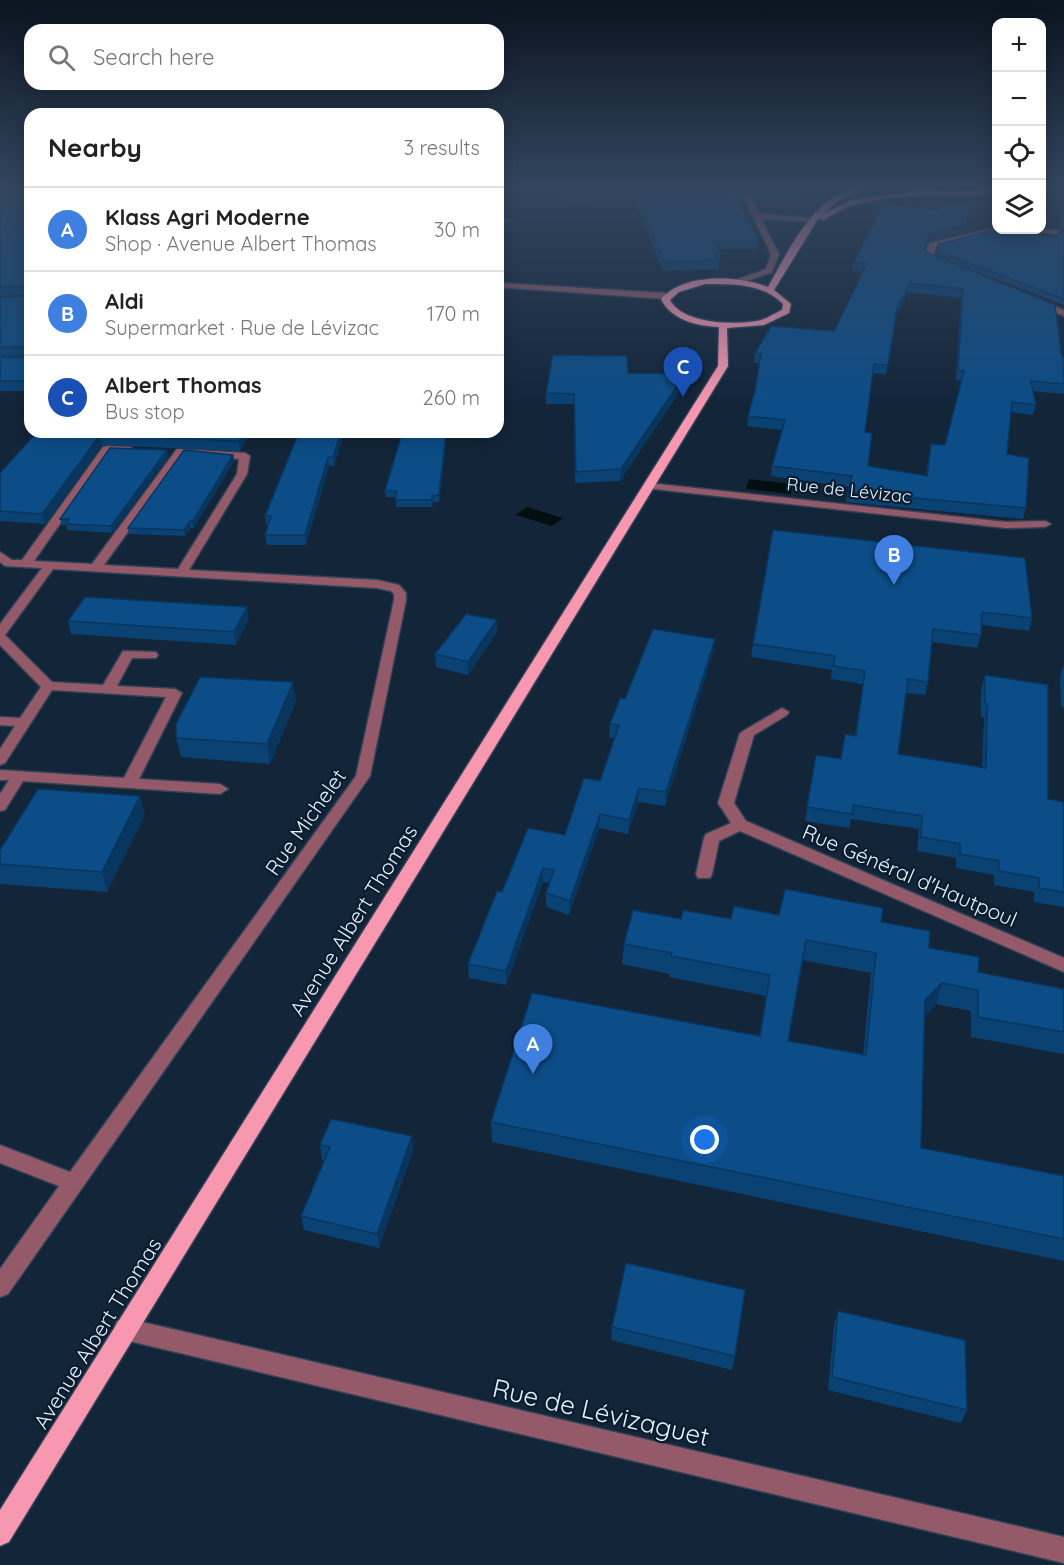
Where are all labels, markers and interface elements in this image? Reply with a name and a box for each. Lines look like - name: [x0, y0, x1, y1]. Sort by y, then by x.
- map controls: [992, 18, 1046, 234]
- button: +: [992, 18, 1046, 72]
- search box: [24, 24, 504, 90]
- icon: search: [45, 41, 78, 74]
- text: Search here: [93, 43, 214, 71]
- button: −: [992, 72, 1046, 126]
- button: locate: [992, 126, 1046, 180]
- text: Nearby: [48, 131, 142, 164]
- text: 3 results: [404, 135, 480, 160]
- button: layers: [992, 180, 1046, 234]
- text: Klass Agri Moderne: [105, 203, 310, 231]
- text: A: [61, 217, 74, 242]
- text: 30 m: [434, 217, 480, 242]
- text: Shop · Avenue Albert Thomas: [105, 231, 377, 256]
- text: Aldi: [105, 287, 144, 315]
- text: B: [61, 301, 74, 326]
- text: 170 m: [427, 301, 480, 326]
- text: Supermarket · Rue de Lévizac: [105, 315, 379, 340]
- pin: C: [664, 348, 702, 397]
- text: Albert Thomas: [105, 371, 262, 399]
- text: C: [61, 385, 74, 410]
- text: 260 m: [423, 385, 480, 410]
- text: Bus stop: [105, 399, 185, 424]
- street label: Rue de Lévizac: [786, 472, 912, 508]
- pin: B: [874, 536, 914, 585]
- street label: Rue Michelet: [259, 764, 351, 880]
- street label: Rue Général d'Hautpoul: [799, 818, 1021, 932]
- street label: Avenue Albert Thomas: [284, 820, 422, 1020]
- pin: A: [514, 1024, 552, 1074]
- your location: [690, 1125, 719, 1154]
- street label: Avenue Albert Thomas: [28, 1233, 166, 1433]
- street label: Rue de Lévizaguet: [489, 1371, 713, 1453]

